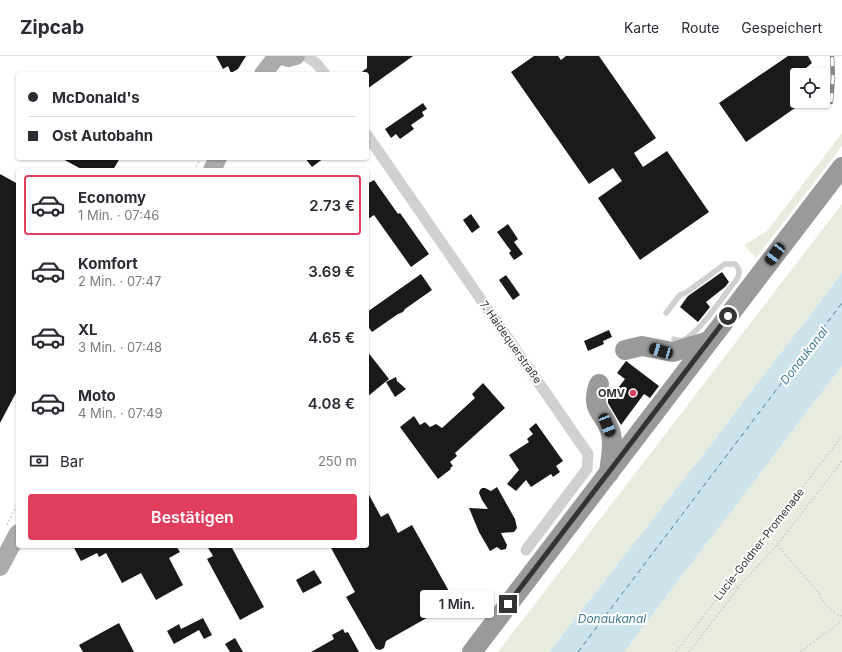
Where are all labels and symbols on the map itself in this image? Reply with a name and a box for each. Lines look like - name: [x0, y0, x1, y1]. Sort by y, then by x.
- car: [763, 241, 787, 267]
- street label: 7. Haidequerstraße: [477, 298, 545, 386]
- route start: [719, 307, 737, 325]
- water label: Donaukanal: [777, 324, 831, 387]
- car: [648, 342, 674, 360]
- place label: OMV: [598, 386, 625, 400]
- marker: OMV: [628, 388, 638, 398]
- car: [597, 412, 617, 438]
- street label: Lucie-Goldner-Promenade: [711, 485, 807, 603]
- callout: 1 Min.: [420, 590, 494, 618]
- route end: [499, 595, 517, 613]
- water label: Donaukanal: [578, 611, 646, 626]

